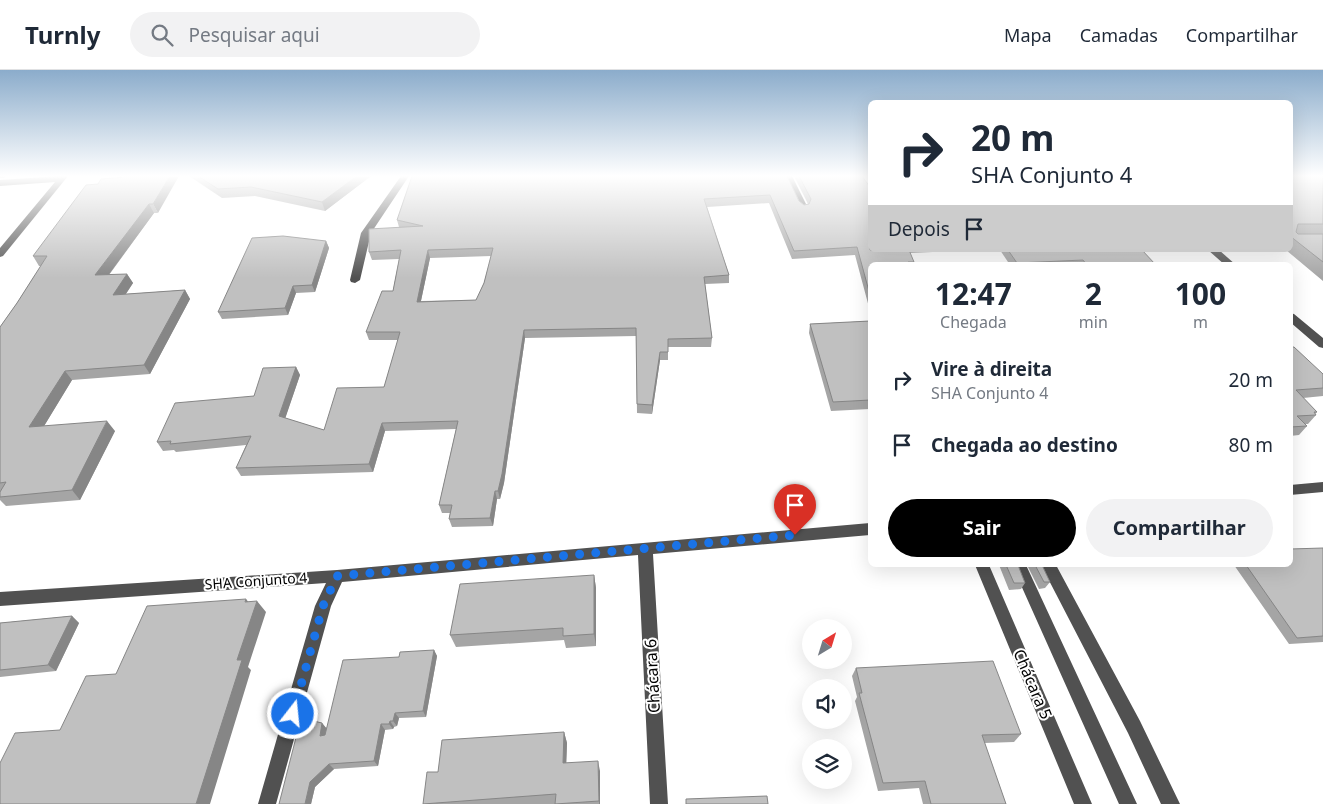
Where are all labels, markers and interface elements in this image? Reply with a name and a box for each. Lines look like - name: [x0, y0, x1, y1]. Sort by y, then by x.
- search box: [130, 12, 480, 57]
- text: Turnly: [25, 18, 100, 51]
- icon: search: [148, 21, 176, 49]
- text: Pesquisar aqui: [188, 22, 320, 48]
- text: Mapa: [1004, 23, 1052, 47]
- text: Camadas: [1080, 23, 1158, 47]
- text: Compartilhar: [1186, 23, 1298, 47]
- text: 20 m: [971, 114, 1054, 161]
- icon: right: [888, 120, 953, 185]
- text: SHA Conjunto 4: [971, 159, 1132, 189]
- icon: arrive: [960, 215, 988, 243]
- text: Depois: [888, 216, 950, 242]
- text: 12:47: [935, 273, 1012, 314]
- text: 2: [1085, 273, 1102, 314]
- text: 100: [1175, 273, 1226, 314]
- text: Chegada: [940, 311, 1007, 333]
- text: min: [1079, 311, 1108, 333]
- text: m: [1193, 311, 1208, 333]
- text: Vire à direita: [931, 356, 1052, 382]
- icon: right: [888, 366, 916, 394]
- text: 20 m: [1229, 367, 1273, 393]
- text: SHA Conjunto 4: [931, 382, 1048, 404]
- icon: arrive: [888, 431, 916, 459]
- text: Chegada ao destino: [931, 432, 1118, 458]
- text: 80 m: [1229, 432, 1273, 458]
- pin: [774, 484, 816, 535]
- icon: arrive: [781, 491, 809, 519]
- button: Sair: [888, 499, 1076, 557]
- button: Compartilhar: [1086, 499, 1273, 557]
- street label: SHA Conjunto 4: [204, 567, 308, 594]
- north arrow: [802, 619, 852, 669]
- map controls: [802, 619, 852, 789]
- street label: Chácara 6: [639, 638, 665, 714]
- street label: Chácara 5: [1008, 646, 1058, 722]
- button: sound: [802, 679, 852, 729]
- position arrow: [266, 687, 318, 739]
- button: layers: [802, 739, 852, 789]

